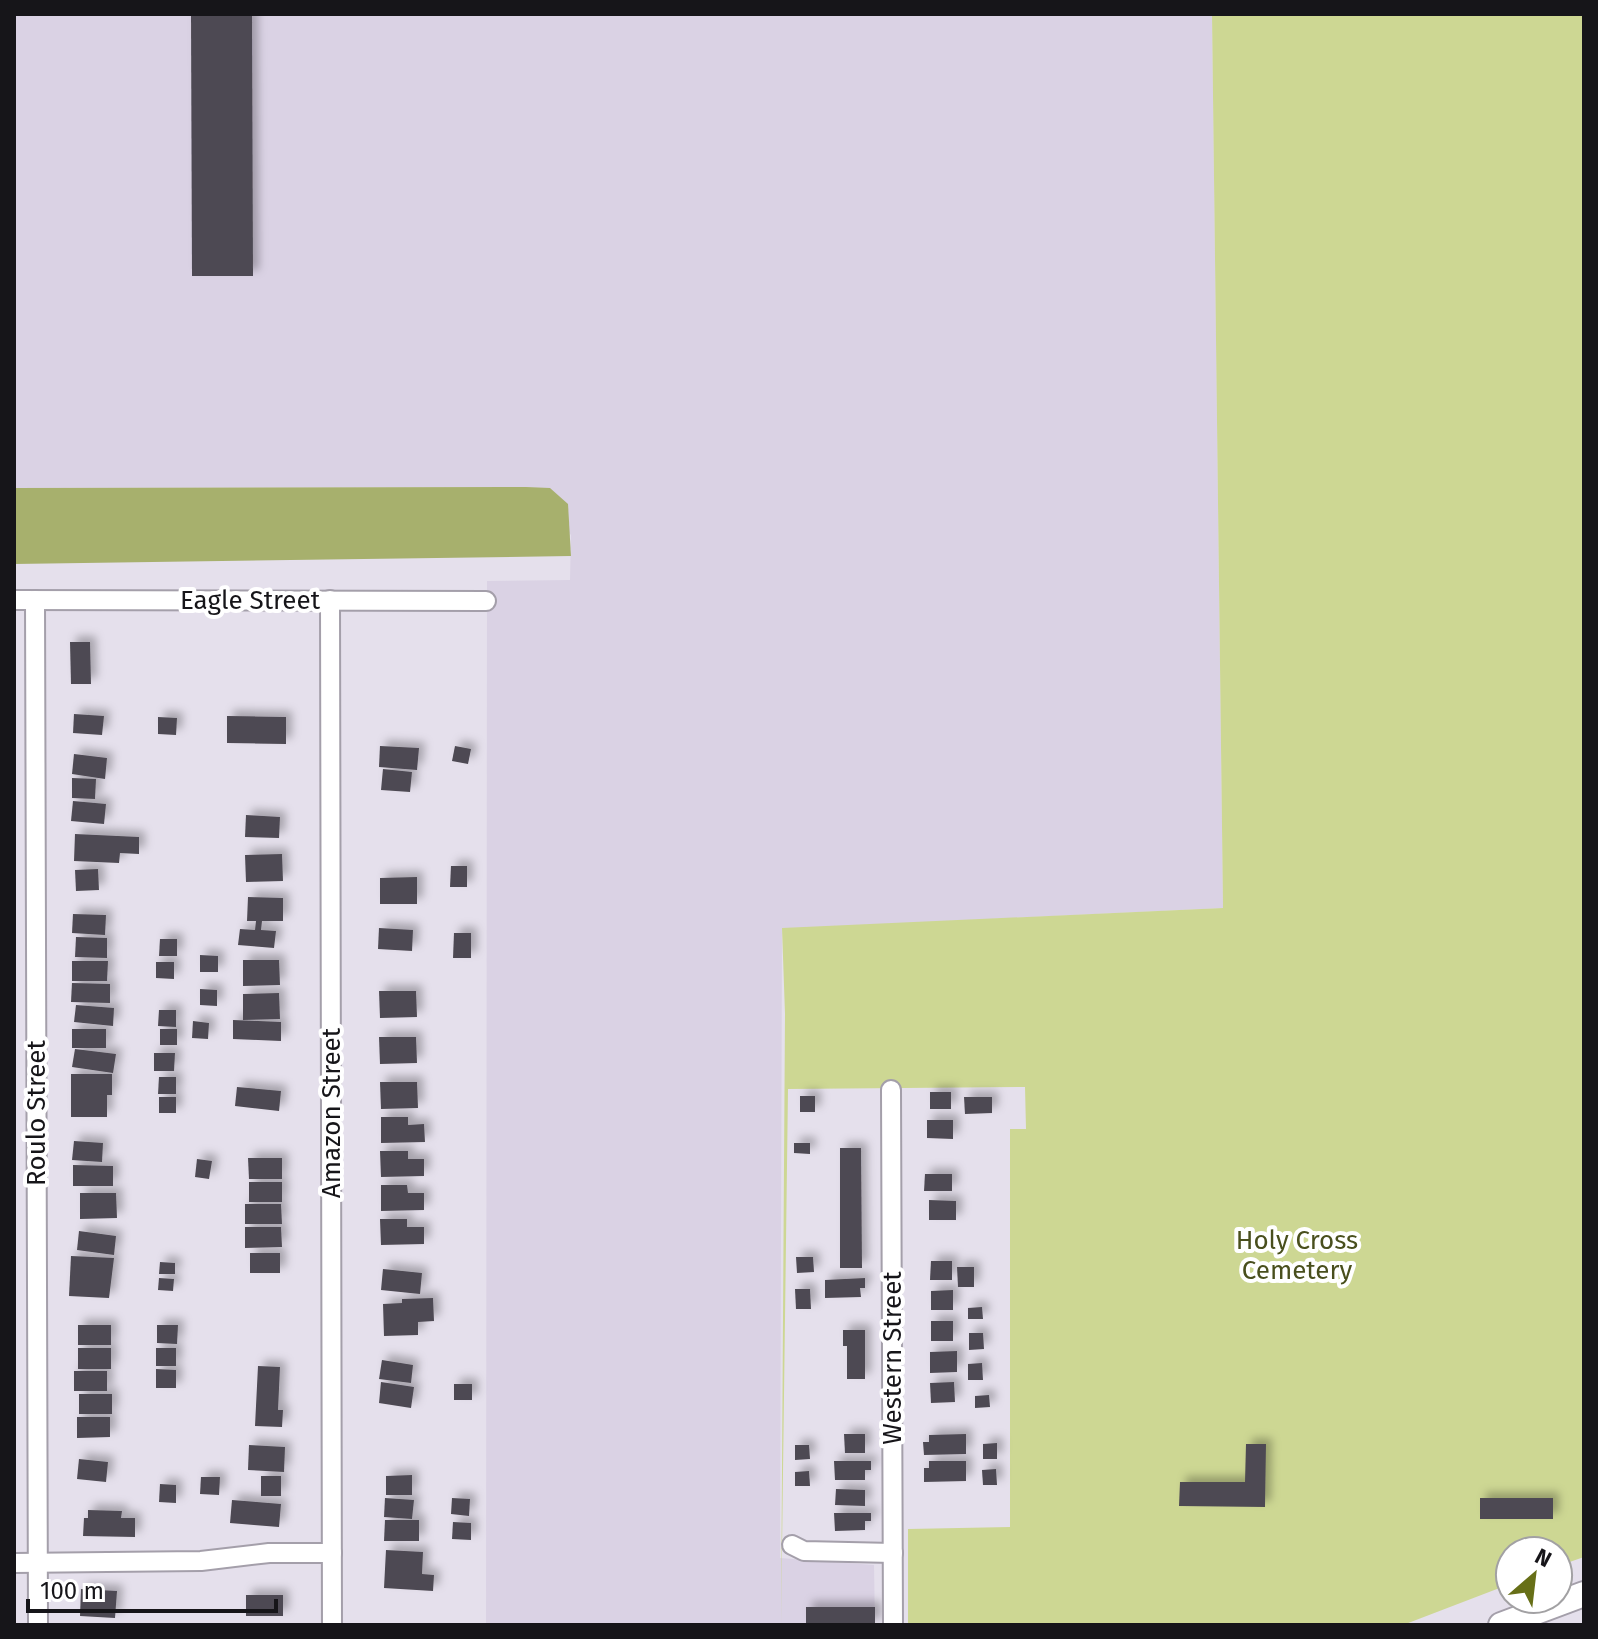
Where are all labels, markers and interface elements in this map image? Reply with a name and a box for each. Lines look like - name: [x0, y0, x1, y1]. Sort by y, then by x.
- street label: Eagle Street: [180, 585, 321, 616]
- street label: Amazon Street: [316, 1027, 347, 1198]
- street label: Roulo Street: [21, 1040, 52, 1186]
- park label: Holy Cross Cemetery: [1236, 1225, 1358, 1286]
- street label: Western Street: [877, 1271, 908, 1445]
- north arrow: [1494, 1535, 1574, 1615]
- text: N: [1530, 1542, 1556, 1573]
- scale bar: [28, 1563, 276, 1613]
- text: 100 m: [40, 1577, 104, 1605]

